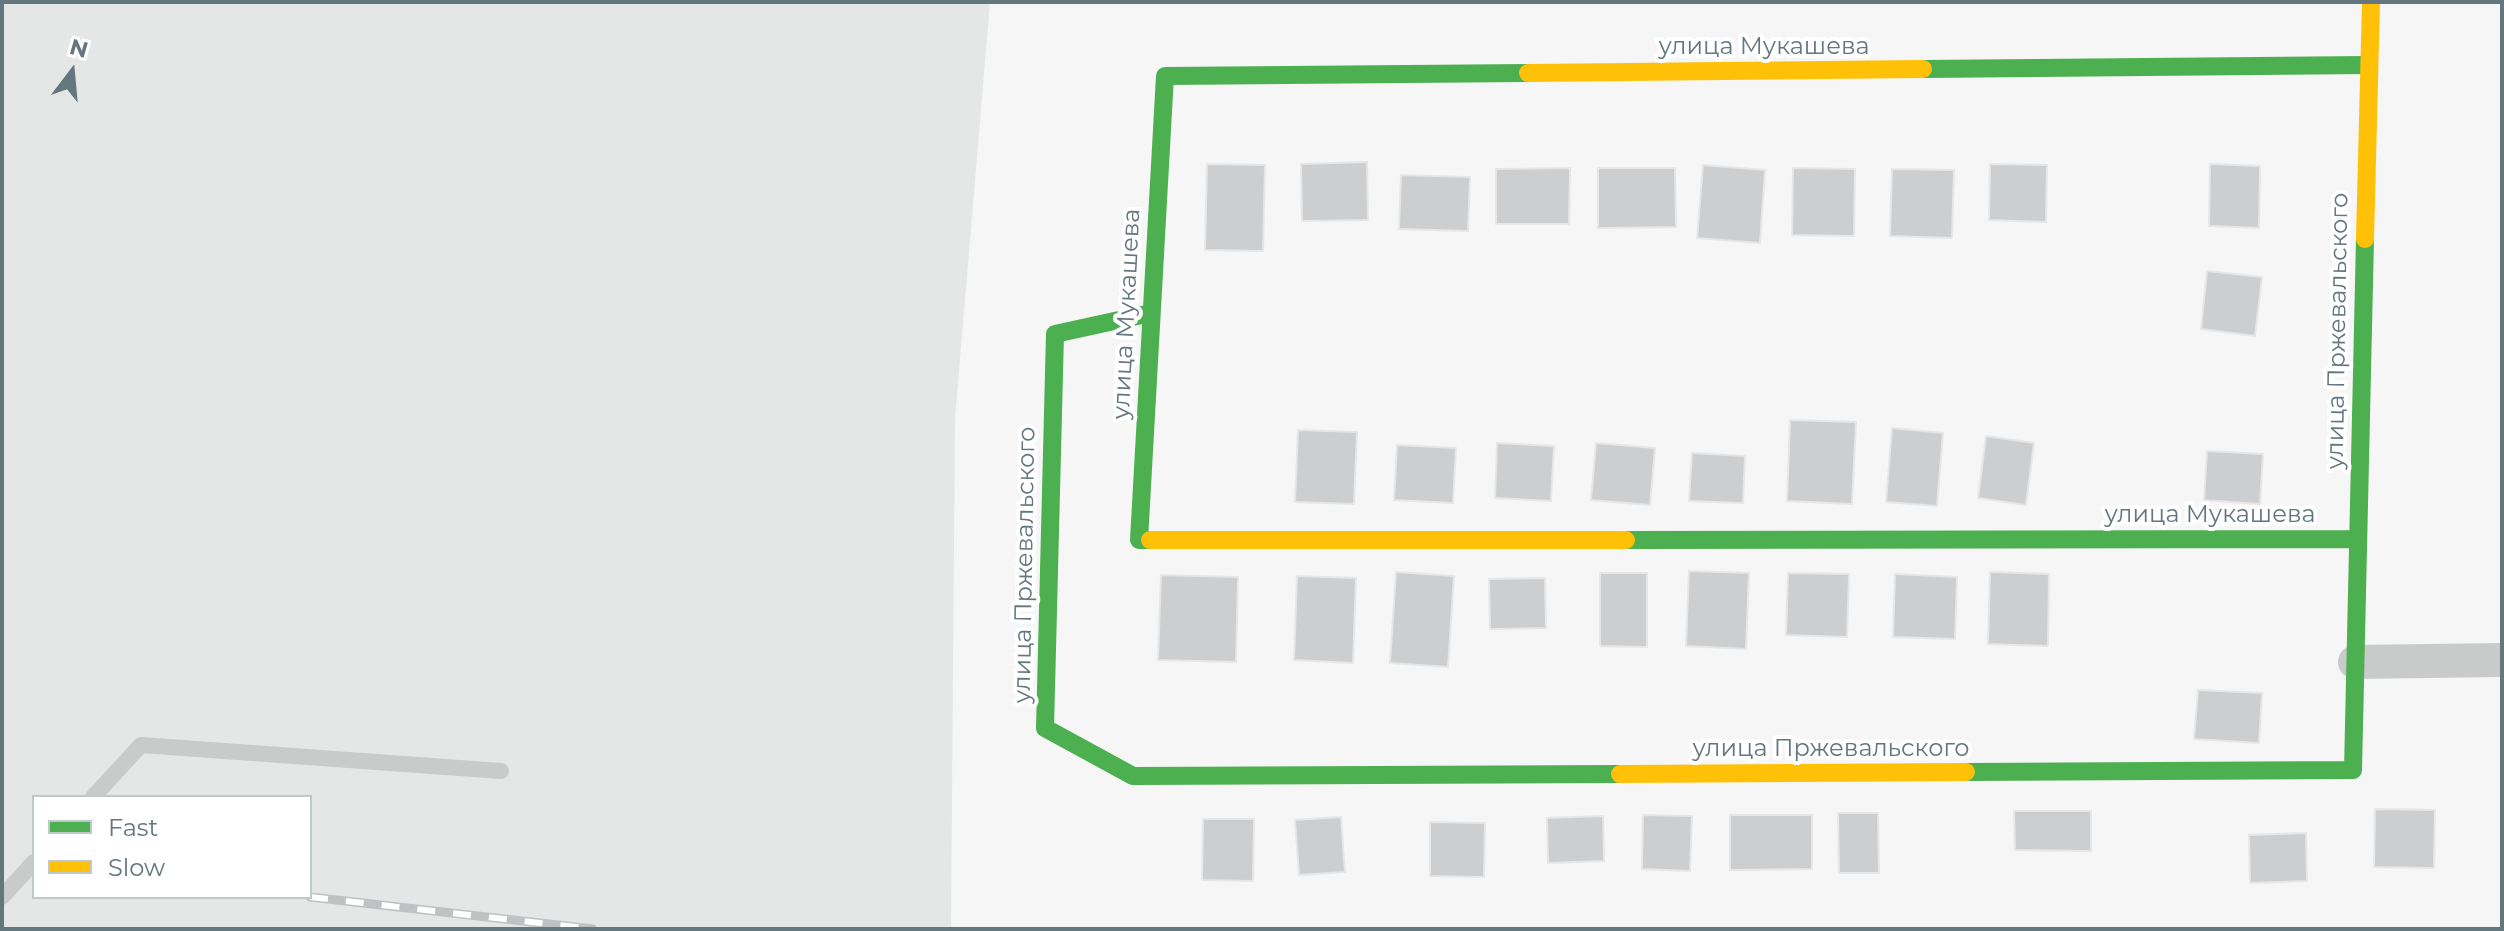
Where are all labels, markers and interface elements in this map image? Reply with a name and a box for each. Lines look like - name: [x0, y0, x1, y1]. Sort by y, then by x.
- north arrow: [32, 32, 112, 112]
- text: N: [66, 33, 91, 64]
- street label: улица Мукашева: [1658, 33, 1870, 61]
- street label: улица Пржевальского: [2321, 192, 2355, 470]
- street label: улица Мукашева: [1107, 208, 1147, 420]
- street label: улица Пржевальского: [1008, 426, 1042, 704]
- street label: улица Мукашева: [2104, 501, 2316, 529]
- street label: улица Пржевальского: [1693, 735, 1969, 763]
- legend: [32, 795, 312, 899]
- text: Fast: [108, 813, 158, 842]
- text: Slow: [108, 853, 165, 882]

